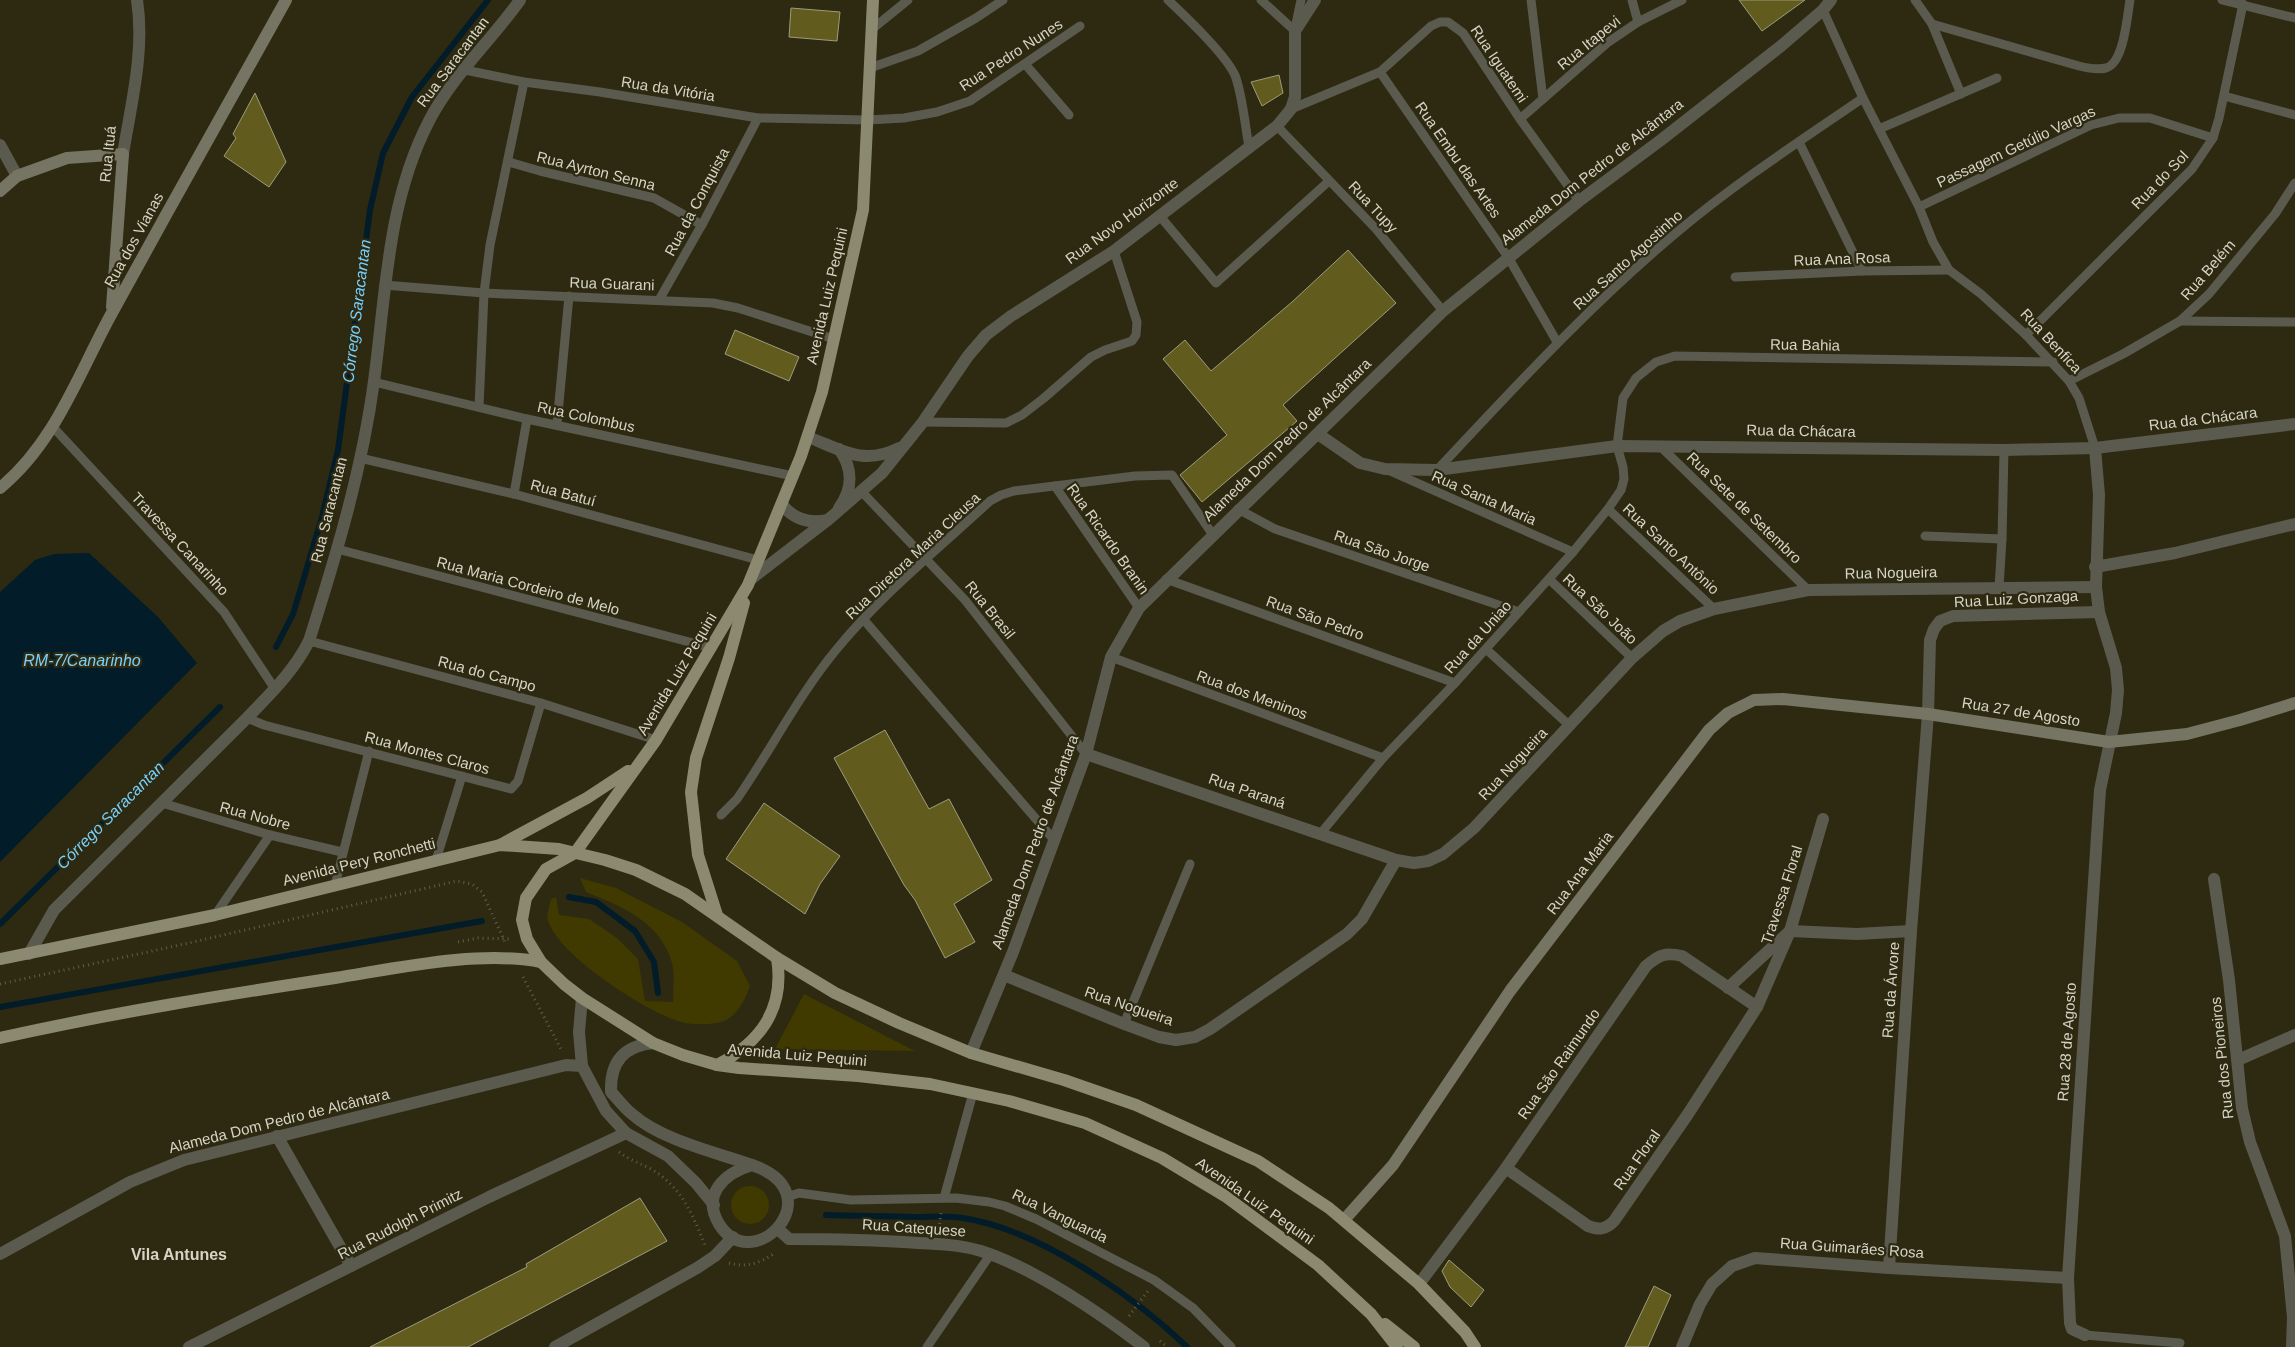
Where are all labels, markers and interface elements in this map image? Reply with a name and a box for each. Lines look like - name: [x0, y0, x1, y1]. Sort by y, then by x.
- street label: Rua Itapevi: [1554, 12, 1624, 73]
- street label: Rua Saracantan: [413, 13, 492, 110]
- street label: Rua Pedro Nunes: [956, 15, 1065, 94]
- street label: Rua Iguatemi: [1467, 22, 1531, 105]
- street label: Rua da Vitória: [620, 73, 717, 104]
- street label: Alameda Dom Pedro de Alcântara: [1497, 95, 1687, 248]
- street label: Rua Embu das Artes: [1412, 98, 1505, 221]
- street label: Passagem Getúlio Vargas: [1934, 102, 2098, 191]
- street label: Rua Ituá: [96, 124, 119, 183]
- street label: Rua da Conquista: [661, 144, 733, 259]
- street label: Rua do Sol: [2128, 147, 2192, 212]
- street label: Rua Ayrton Senna: [535, 148, 658, 194]
- street label: Rua Novo Horizonte: [1062, 174, 1181, 267]
- street label: Rua Tupy: [1345, 177, 1402, 236]
- street label: Rua dos Vianas: [101, 189, 167, 290]
- street label: Rua Santo Agostinho: [1570, 206, 1686, 313]
- street label: Avenida Luiz Pequini: [803, 226, 851, 366]
- street label: Rua Belém: [2177, 236, 2238, 303]
- water label: Córrego Saracantan: [339, 238, 374, 384]
- street label: Rua Ana Rosa: [1793, 248, 1891, 269]
- street label: Rua Guarani: [569, 274, 655, 293]
- street label: Rua Benfica: [2017, 305, 2086, 377]
- street label: Rua Bahia: [1770, 335, 1841, 354]
- street label: Alameda Dom Pedro de Alcântara: [1199, 354, 1375, 525]
- street label: Rua Colombus: [536, 398, 636, 435]
- street label: Rua da Chácara: [2148, 403, 2259, 434]
- street label: Rua da Chácara: [1746, 421, 1856, 440]
- street label: Rua Sete de Setembro: [1684, 449, 1805, 567]
- street label: Rua Saracantan: [307, 455, 350, 565]
- street label: Rua Santa Maria: [1429, 467, 1540, 528]
- street label: Rua Batuí: [529, 476, 598, 510]
- street label: Rua Ricardo Branin: [1064, 480, 1153, 597]
- street label: Rua Diretora Maria Cleusa: [842, 488, 984, 622]
- street label: Travessa Canarinho: [128, 489, 232, 599]
- street label: Rua Santo Antônio: [1620, 500, 1723, 598]
- street label: Rua São Jorge: [1332, 526, 1432, 575]
- street label: Rua Maria Cordeiro de Melo: [435, 553, 621, 618]
- street label: Rua Nogueira: [1845, 563, 1938, 582]
- street label: Rua São João: [1560, 570, 1641, 647]
- street label: Rua Brasil: [962, 577, 1019, 642]
- street label: Rua Luiz Gonzaga: [1953, 587, 2079, 610]
- street label: Rua São Pedro: [1264, 592, 1366, 643]
- street label: Rua da Uniao: [1441, 597, 1515, 676]
- street label: Avenida Luiz Pequini: [633, 609, 720, 738]
- water label: RM-7/Canarinho: [23, 652, 141, 669]
- street label: Rua do Campo: [436, 652, 538, 695]
- street label: Rua dos Meninos: [1194, 667, 1310, 722]
- street label: Rua 27 de Agosto: [1961, 694, 2081, 729]
- street label: Rua Nogueira: [1475, 724, 1551, 803]
- street label: Rua Montes Claros: [363, 728, 491, 777]
- street label: Alameda Dom Pedro de Alcântara: [988, 732, 1082, 951]
- water label: Córrego Saracantan: [53, 758, 167, 872]
- street label: Rua Paraná: [1207, 769, 1288, 812]
- street label: Rua Nobre: [218, 798, 292, 833]
- street label: Rua Ana Maria: [1543, 827, 1617, 917]
- street label: Avenida Pery Ronchetti: [281, 834, 437, 889]
- street label: Travessa Floral: [1758, 843, 1805, 946]
- street label: Rua da Árvore: [1879, 941, 1902, 1039]
- street label: Rua Nogueira: [1083, 982, 1176, 1029]
- street label: Rua 28 de Agosto: [2054, 982, 2079, 1102]
- street label: Rua dos Pioneiros: [2207, 996, 2236, 1120]
- street label: Rua São Raimundo: [1514, 1005, 1603, 1122]
- street label: Avenida Luiz Pequini: [727, 1040, 867, 1069]
- street label: Alameda Dom Pedro de Alcântara: [167, 1085, 392, 1156]
- street label: Rua Floral: [1610, 1126, 1663, 1193]
- street label: Avenida Luiz Pequini: [1193, 1154, 1317, 1248]
- street label: Rua Rudolph Primitz: [335, 1185, 465, 1262]
- street label: Rua Vanguarda: [1010, 1185, 1111, 1246]
- street label: Rua Catequese: [861, 1215, 967, 1240]
- street label: Rua Guimarães Rosa: [1780, 1234, 1925, 1261]
- district label: Vila Antunes: [131, 1246, 227, 1263]

